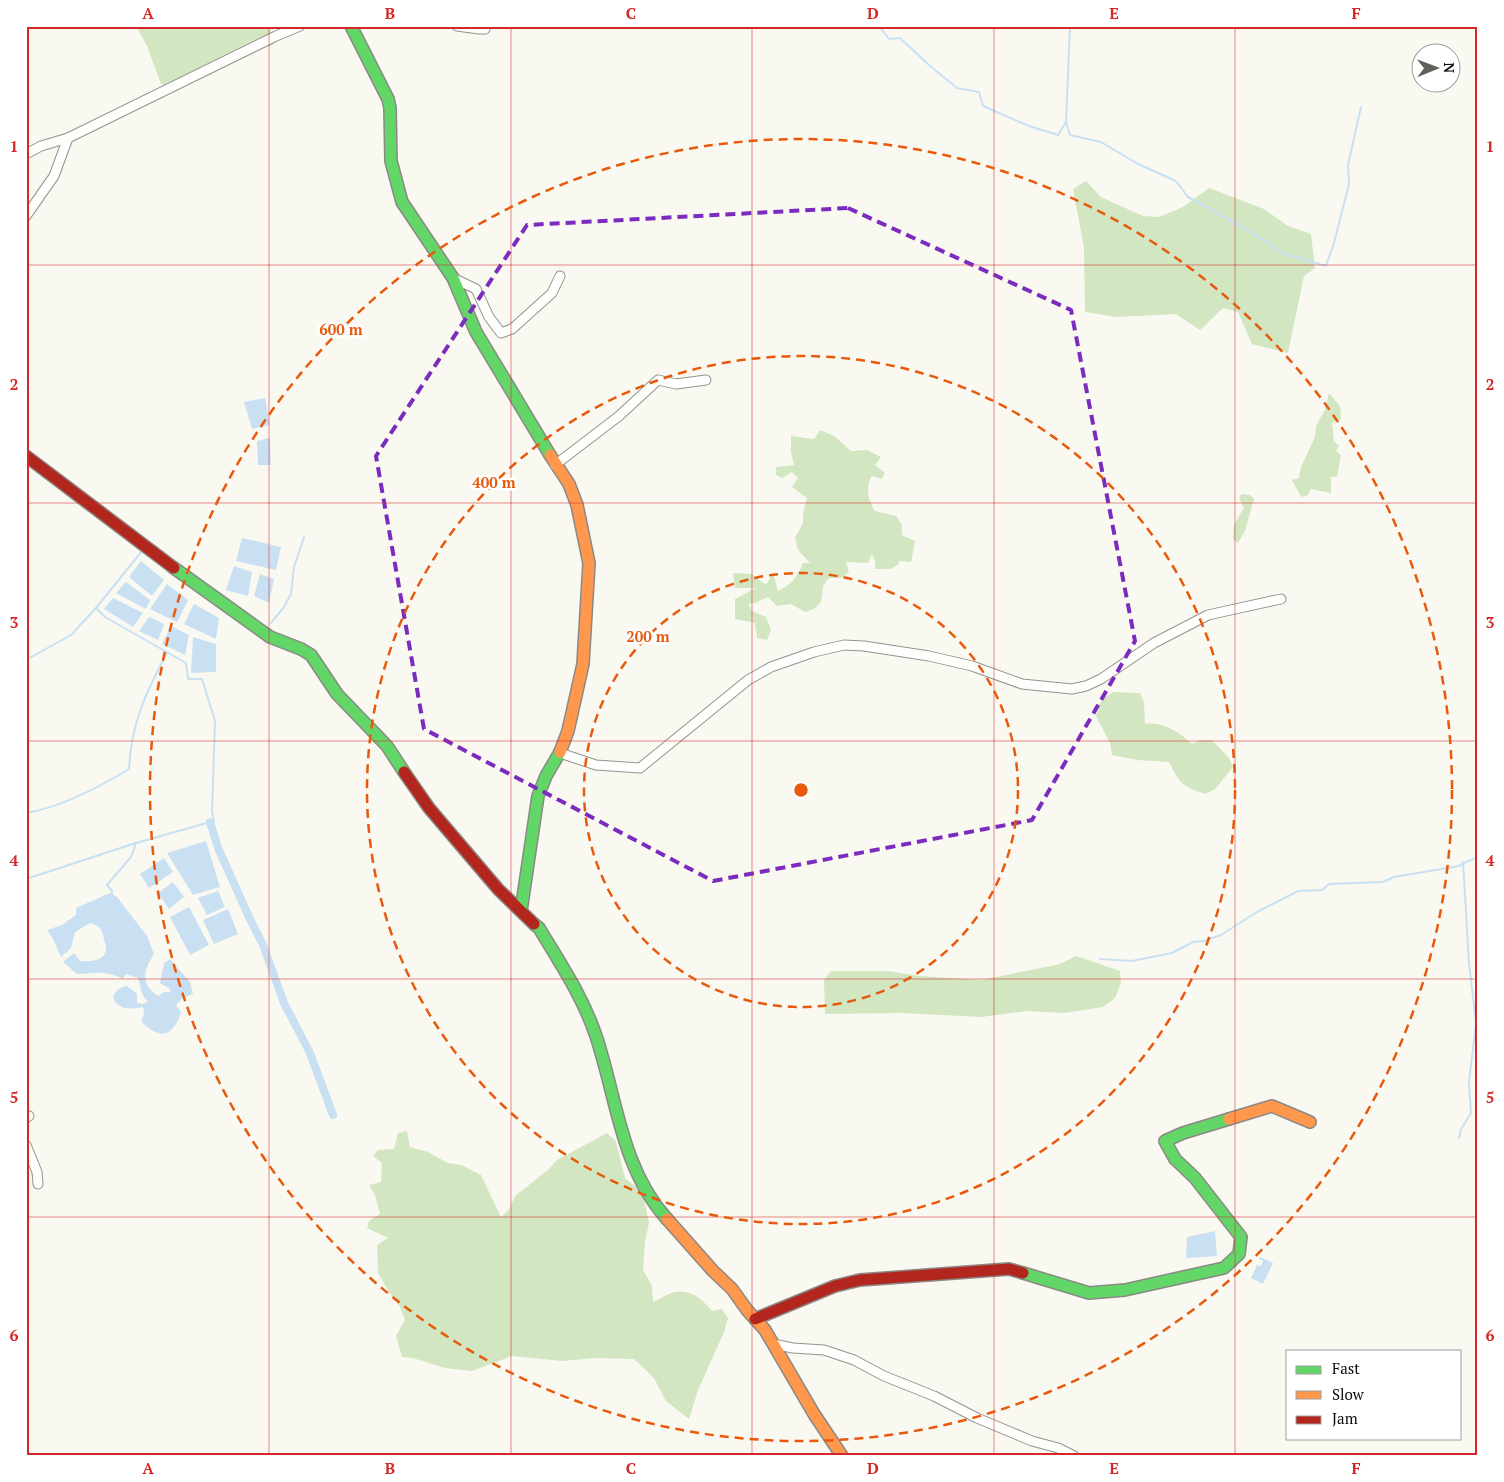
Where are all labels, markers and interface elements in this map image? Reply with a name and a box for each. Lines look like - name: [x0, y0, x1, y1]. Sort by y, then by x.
- text: A: [142, 2, 154, 24]
- text: B: [385, 2, 395, 24]
- text: C: [626, 2, 636, 24]
- text: D: [867, 2, 879, 24]
- text: E: [1109, 2, 1119, 24]
- text: F: [1351, 2, 1361, 24]
- north arrow: [1412, 42, 1462, 92]
- text: N: [1440, 62, 1459, 74]
- text: 1: [9, 135, 19, 157]
- text: 1: [1485, 135, 1495, 157]
- text: 600 m: [319, 319, 363, 339]
- text: 2: [9, 373, 19, 395]
- text: 2: [1485, 373, 1495, 395]
- text: 400 m: [472, 472, 516, 492]
- text: 3: [9, 611, 19, 633]
- text: 3: [1485, 611, 1495, 633]
- text: 200 m: [626, 626, 670, 646]
- centre of rings: [792, 781, 810, 799]
- text: 4: [9, 849, 19, 871]
- text: 4: [1485, 849, 1495, 871]
- text: 5: [9, 1086, 19, 1108]
- text: 5: [1485, 1086, 1495, 1108]
- text: 6: [9, 1324, 19, 1346]
- text: 6: [1485, 1324, 1495, 1346]
- legend: [1286, 1350, 1462, 1440]
- text: Fast: [1332, 1358, 1360, 1378]
- text: Slow: [1332, 1384, 1365, 1404]
- text: Jam: [1332, 1408, 1358, 1428]
- text: A: [142, 1457, 154, 1479]
- text: B: [385, 1457, 395, 1479]
- text: C: [626, 1457, 636, 1479]
- text: D: [867, 1457, 879, 1479]
- text: E: [1109, 1457, 1119, 1479]
- text: F: [1351, 1457, 1361, 1479]

